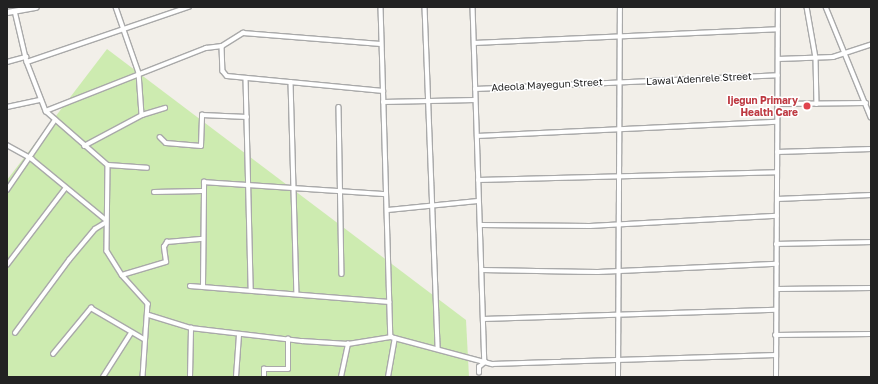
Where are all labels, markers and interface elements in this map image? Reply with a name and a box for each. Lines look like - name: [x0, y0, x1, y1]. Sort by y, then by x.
- street label: Lawal Adenrele Street: [646, 70, 752, 88]
- street label: Adeola Mayegun Street: [491, 76, 603, 94]
- place label: Ijegun Primary Health Care: [727, 94, 798, 118]
- marker: Ijegun Primary Health Care: [801, 100, 813, 112]

